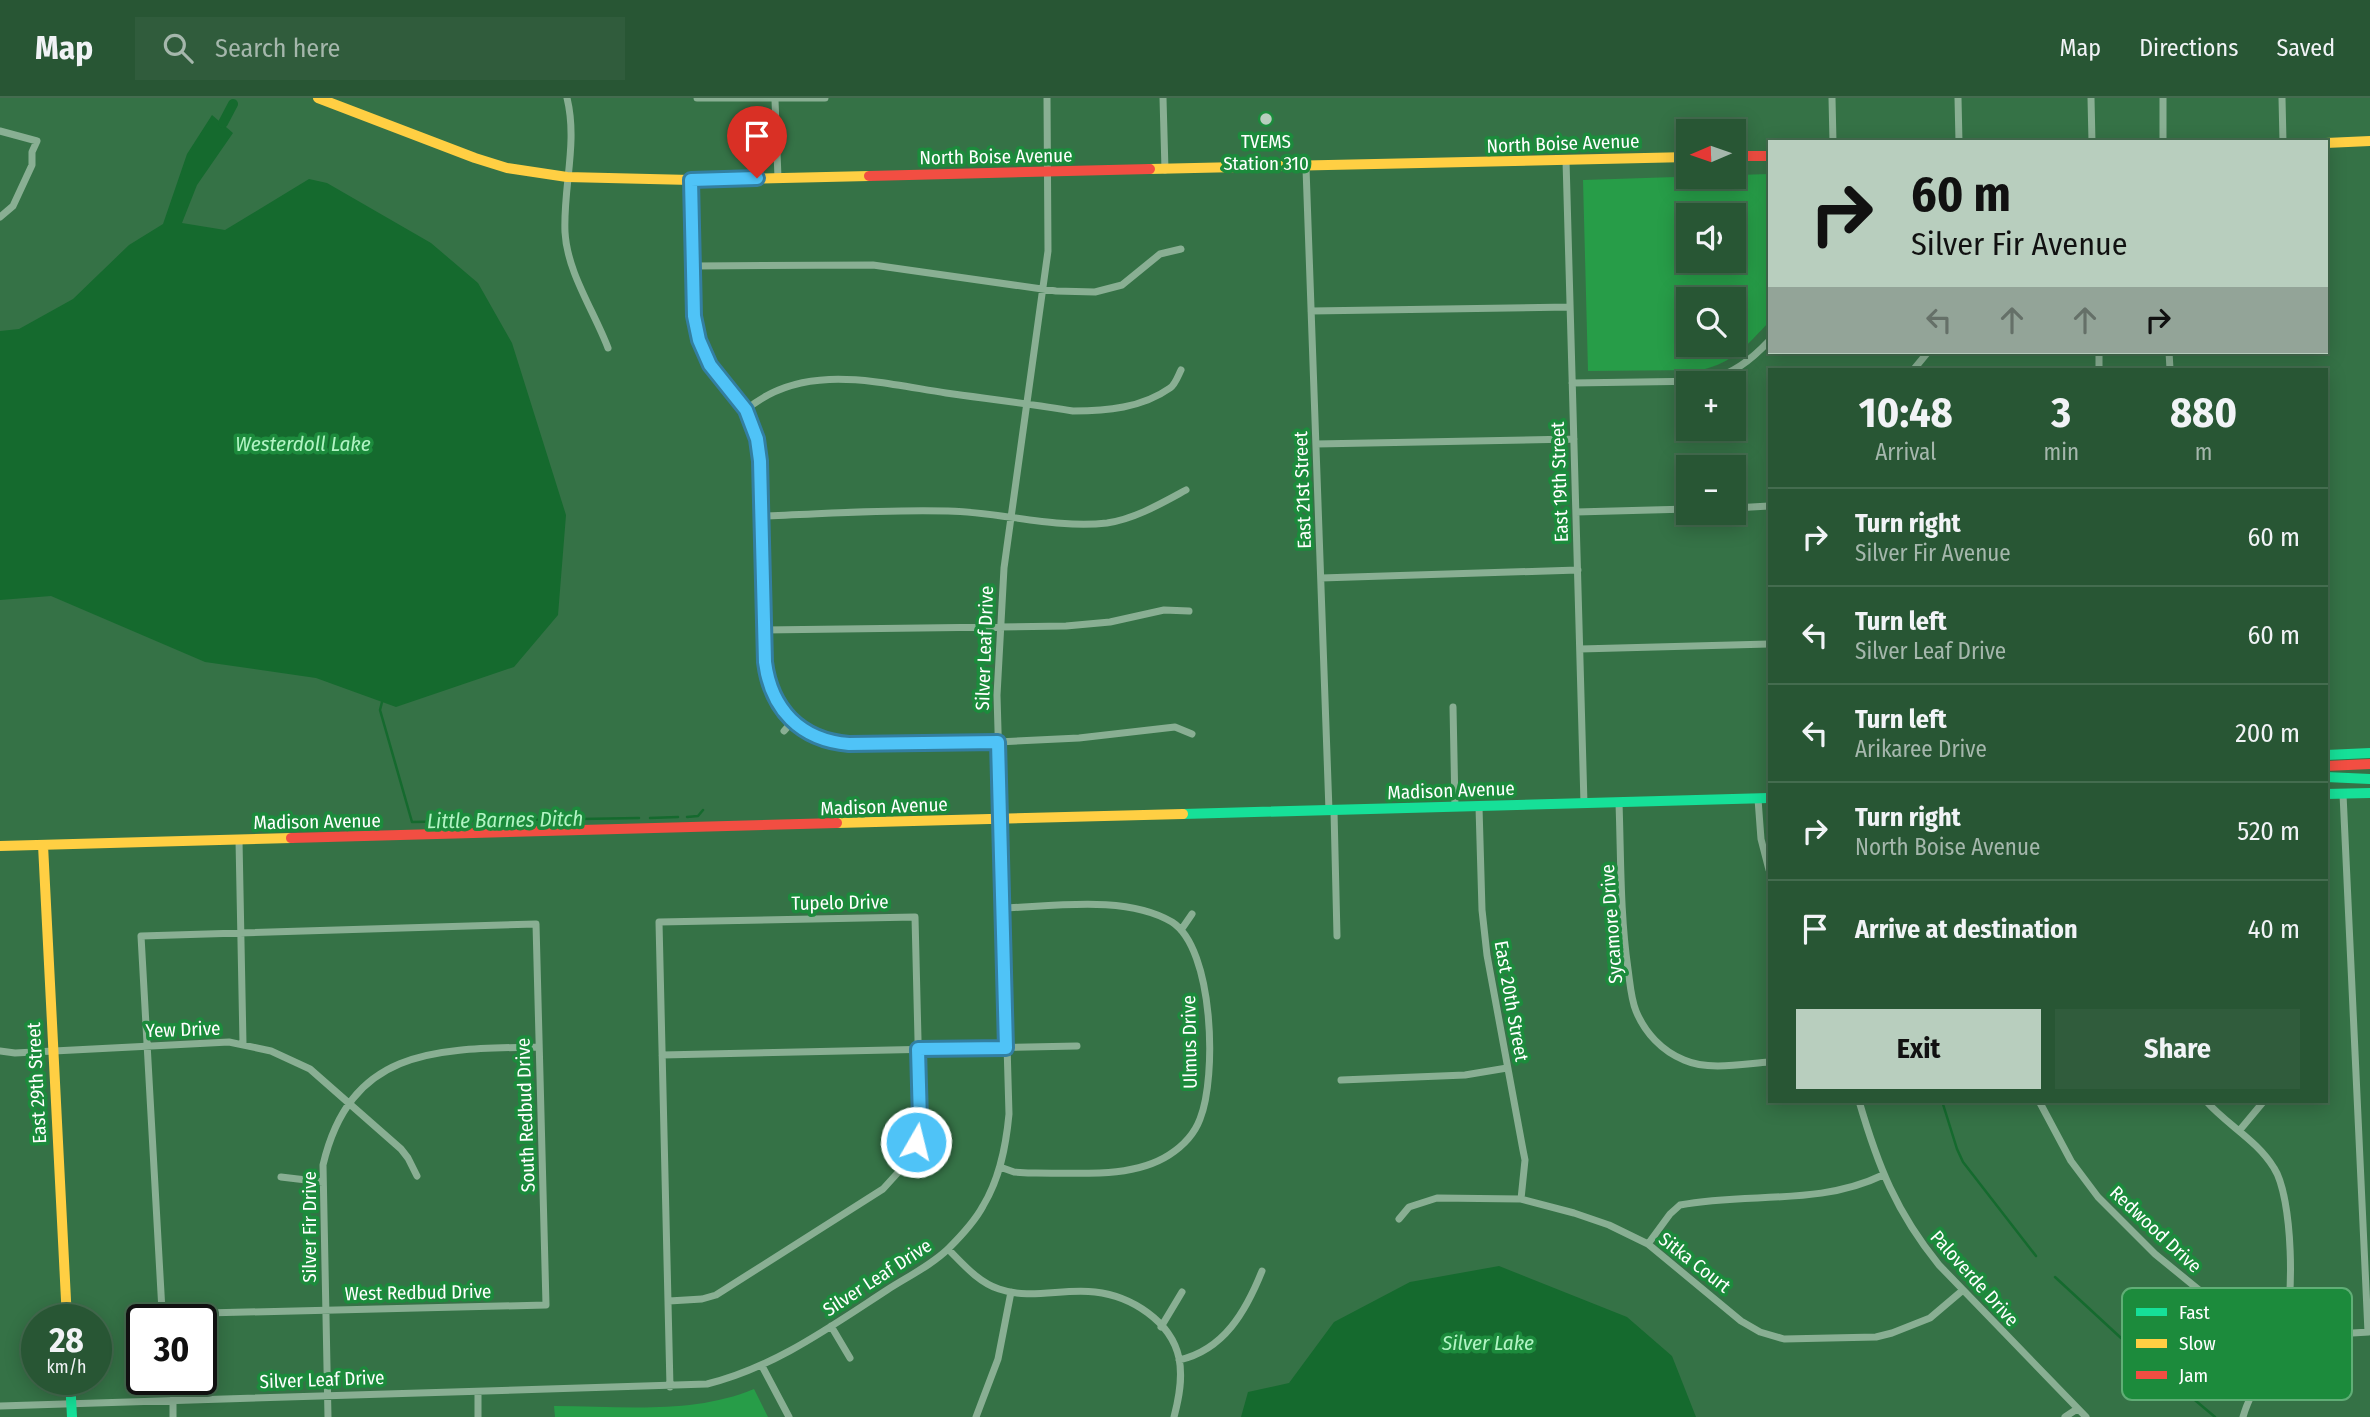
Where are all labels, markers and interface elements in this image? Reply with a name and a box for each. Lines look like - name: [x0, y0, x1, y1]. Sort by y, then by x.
- search box: [135, 17, 625, 80]
- text: Map: [35, 28, 93, 68]
- icon: search: [159, 29, 197, 67]
- text: Search here: [215, 33, 340, 64]
- text: Map: [2060, 34, 2101, 62]
- text: Directions: [2139, 34, 2238, 62]
- text: Saved: [2276, 34, 2335, 62]
- pin: [727, 106, 787, 178]
- marker: TVEMS Station 310: [1258, 111, 1274, 127]
- icon: arrive: [738, 117, 776, 155]
- north arrow: [1676, 119, 1746, 189]
- map controls: [1676, 119, 1746, 525]
- street label: North Boise Avenue: [1486, 129, 1640, 158]
- place label: TVEMS Station 310: [1223, 130, 1309, 175]
- street label: North Boise Avenue: [919, 144, 1073, 169]
- text: 60 m: [1911, 165, 2011, 224]
- icon: right: [1796, 168, 1887, 259]
- button: sound: [1676, 203, 1746, 273]
- text: Silver Fir Avenue: [1911, 225, 2128, 263]
- button: search: [1676, 287, 1746, 357]
- icon: left: [1920, 301, 1958, 339]
- icon: ahead: [1993, 301, 2031, 339]
- icon: ahead: [2066, 301, 2104, 339]
- icon: right: [2139, 301, 2177, 339]
- button: +: [1676, 371, 1746, 441]
- text: 10:48: [1859, 388, 1953, 438]
- text: 3: [2051, 388, 2071, 438]
- text: 880: [2170, 388, 2237, 438]
- street label: East 19th Street: [1546, 420, 1573, 543]
- street label: East 21st Street: [1289, 430, 1316, 549]
- water label: Westerdoll Lake: [235, 431, 371, 457]
- text: Arrival: [1875, 438, 1936, 466]
- text: min: [2043, 438, 2079, 466]
- text: m: [2195, 438, 2212, 466]
- button: −: [1676, 455, 1746, 525]
- text: Turn right: [1855, 508, 1961, 539]
- icon: right: [1796, 518, 1834, 556]
- text: 60 m: [2247, 522, 2300, 553]
- text: Silver Fir Avenue: [1855, 539, 2011, 567]
- street label: Silver Leaf Drive: [971, 585, 998, 711]
- text: Turn left: [1855, 606, 1947, 637]
- icon: left: [1796, 616, 1834, 654]
- text: 60 m: [2247, 620, 2300, 651]
- text: Silver Leaf Drive: [1855, 637, 2006, 665]
- text: Turn left: [1855, 704, 1947, 735]
- icon: left: [1796, 714, 1834, 752]
- text: 200 m: [2235, 718, 2300, 749]
- text: Arikaree Drive: [1855, 735, 1987, 763]
- street label: Madison Avenue: [1387, 777, 1515, 804]
- street label: Madison Avenue: [820, 793, 948, 820]
- text: Turn right: [1855, 802, 1961, 833]
- water label: Little Barnes Ditch: [427, 806, 583, 834]
- street label: Madison Avenue: [253, 809, 381, 834]
- icon: right: [1796, 812, 1834, 850]
- text: 520 m: [2237, 816, 2300, 847]
- text: North Boise Avenue: [1855, 833, 2040, 861]
- street label: Sycamore Drive: [1596, 863, 1627, 984]
- street label: Tupelo Drive: [791, 890, 889, 915]
- icon: arrive: [1796, 910, 1834, 948]
- text: Arrive at destination: [1855, 914, 2078, 945]
- text: 40 m: [2248, 914, 2300, 945]
- street label: East 20th Street: [1490, 939, 1534, 1064]
- street label: Ulmus Drive: [1177, 995, 1202, 1089]
- button: Exit: [1796, 1009, 2041, 1089]
- button: Share: [2055, 1009, 2300, 1089]
- street label: Yew Drive: [145, 1017, 221, 1042]
- street label: East 29th Street: [22, 1021, 51, 1144]
- street label: South Redbud Drive: [511, 1037, 540, 1193]
- position arrow: [879, 1105, 953, 1179]
- street label: Silver Fir Drive: [298, 1171, 321, 1283]
- street label: Redwood Drive: [2105, 1181, 2206, 1278]
- street label: Paloverde Drive: [1926, 1226, 2024, 1331]
- street label: Sitka Court: [1654, 1227, 1736, 1298]
- street label: Silver Leaf Drive: [819, 1234, 936, 1321]
- street label: West Redbud Drive: [344, 1280, 492, 1305]
- legend: [2122, 1288, 2352, 1400]
- text: Fast: [2179, 1301, 2210, 1324]
- speed limit sign: 30: [126, 1304, 217, 1395]
- text: 28: [49, 1319, 84, 1361]
- water label: Silver Lake: [1441, 1330, 1534, 1356]
- text: Slow: [2179, 1332, 2216, 1355]
- text: km/h: [46, 1356, 87, 1378]
- text: Jam: [2179, 1364, 2208, 1387]
- street label: Silver Leaf Drive: [259, 1366, 385, 1393]

